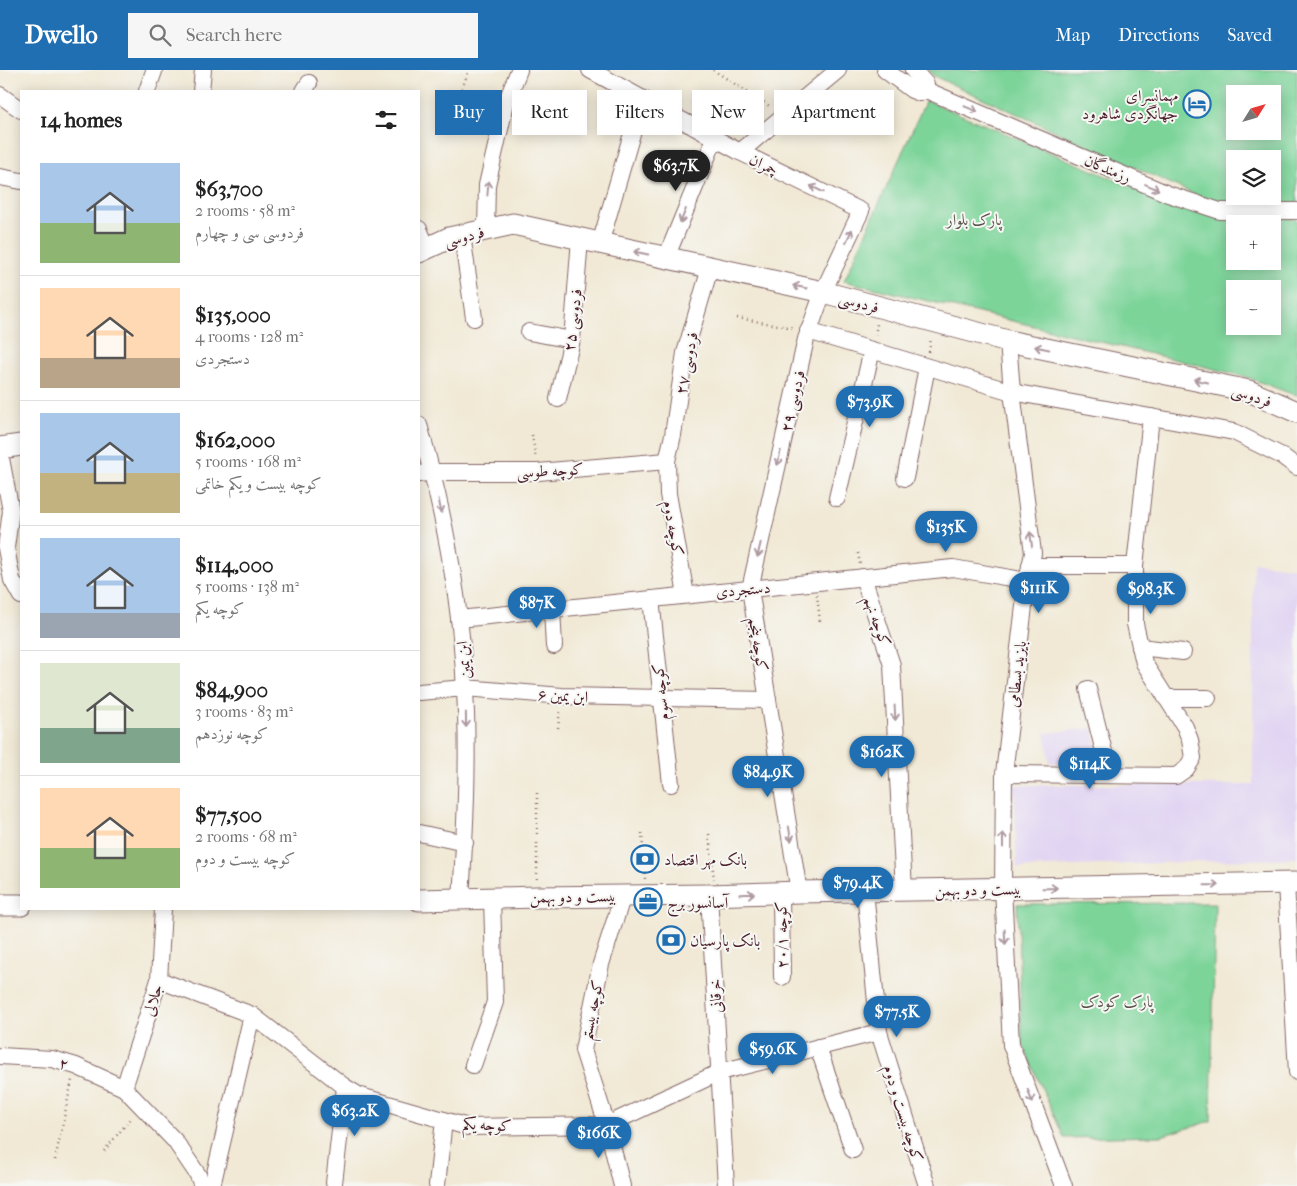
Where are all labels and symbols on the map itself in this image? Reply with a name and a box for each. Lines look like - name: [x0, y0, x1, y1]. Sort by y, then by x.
- north arrow: [1226, 85, 1281, 140]
- place label: مهمانسرای جهانگردی شاهرود: [1082, 86, 1178, 124]
- hotel icon: مهمانسرای جهانگردی شاهرود: [1182, 89, 1212, 119]
- one-way arrow: [963, 105, 978, 115]
- street label: چمران: [746, 149, 781, 180]
- pin: $63.7K: [635, 150, 717, 192]
- street label: رزمندگان: [1082, 150, 1134, 187]
- one-way arrow: [483, 180, 493, 196]
- one-way arrow: [1144, 183, 1159, 193]
- one-way arrow: [810, 184, 825, 194]
- one-way arrow: [678, 208, 688, 223]
- park label: پارک بلوار: [944, 210, 1003, 231]
- street label: فردوسی: [442, 222, 487, 253]
- one-way arrow: [845, 229, 855, 244]
- one-way arrow: [633, 247, 649, 257]
- one-way arrow: [792, 282, 808, 291]
- street label: فردوسی ۲۵: [559, 288, 588, 353]
- street label: فردوسی: [836, 288, 881, 319]
- street label: فردوسی ۲۷: [671, 330, 704, 396]
- one-way arrow: [1034, 343, 1050, 353]
- street label: فردوسی ۲۹: [776, 368, 811, 434]
- one-way arrow: [1194, 376, 1210, 385]
- street label: فردوسی: [1229, 380, 1274, 413]
- pin: $73.9K: [829, 386, 911, 428]
- one-way arrow: [774, 449, 783, 465]
- street label: کوچه طوسی: [516, 459, 584, 484]
- one-way arrow: [435, 498, 445, 514]
- street label: کوچه دوم: [654, 499, 688, 558]
- pin: $135K: [911, 510, 981, 553]
- one-way arrow: [1026, 532, 1036, 548]
- one-way arrow: [754, 541, 763, 557]
- pin: $111K: [1004, 572, 1074, 614]
- pin: $98.3K: [1110, 572, 1192, 615]
- street label: دستجردی: [715, 578, 771, 602]
- pin: $87K: [507, 586, 567, 629]
- street label: کوچه نهم: [854, 593, 895, 651]
- street label: کوچه پنجم: [739, 616, 772, 673]
- street label: ابن یمین: [452, 640, 476, 680]
- street label: بایزید بسطامی: [1003, 640, 1030, 709]
- street label: کوچه سوم: [648, 662, 678, 721]
- street label: ابن یمین ۶: [537, 685, 589, 707]
- one-way arrow: [890, 705, 899, 721]
- one-way arrow: [461, 711, 471, 727]
- pin: $162K: [847, 736, 917, 778]
- pin: $114K: [1055, 748, 1125, 790]
- pin: $84.9K: [727, 756, 809, 798]
- one-way arrow: [785, 826, 795, 842]
- one-way arrow: [998, 832, 1008, 848]
- bank icon: بانک مهر اقتصاد: [630, 844, 660, 874]
- place label: بانک مهر اقتصاد: [664, 850, 747, 870]
- pin: $79.4K: [817, 866, 899, 909]
- street label: بیست و دو بهمن: [934, 879, 1022, 902]
- one-way arrow: [1204, 880, 1220, 890]
- one-way arrow: [1042, 883, 1058, 892]
- street label: بیست و دو بهمن: [529, 886, 617, 909]
- office icon: آسانسور برج: [633, 887, 663, 917]
- one-way arrow: [739, 889, 755, 899]
- place label: آسانسور برج: [667, 893, 730, 917]
- street label: کوچه ۲۰/۱: [771, 901, 794, 969]
- bank icon: بانک پارسیان: [656, 925, 686, 955]
- one-way arrow: [1001, 929, 1010, 945]
- place label: بانک پارسیان: [690, 931, 760, 952]
- street label: کوچه بیستم: [576, 978, 614, 1043]
- street label: خرقانی: [705, 978, 727, 1014]
- street label: جلالی: [139, 982, 166, 1018]
- park label: پارک کودک: [1081, 992, 1154, 1013]
- pin: $77.5K: [856, 996, 938, 1038]
- pin: $59.6K: [732, 1032, 814, 1075]
- street label: ۲: [56, 1053, 71, 1074]
- street label: کوچه بیست و دوم: [875, 1062, 927, 1165]
- one-way arrow: [1026, 1088, 1035, 1103]
- pin: $63.2K: [314, 1094, 396, 1137]
- street label: کوچه یکم: [462, 1114, 512, 1141]
- pin: $166K: [564, 1116, 634, 1159]

